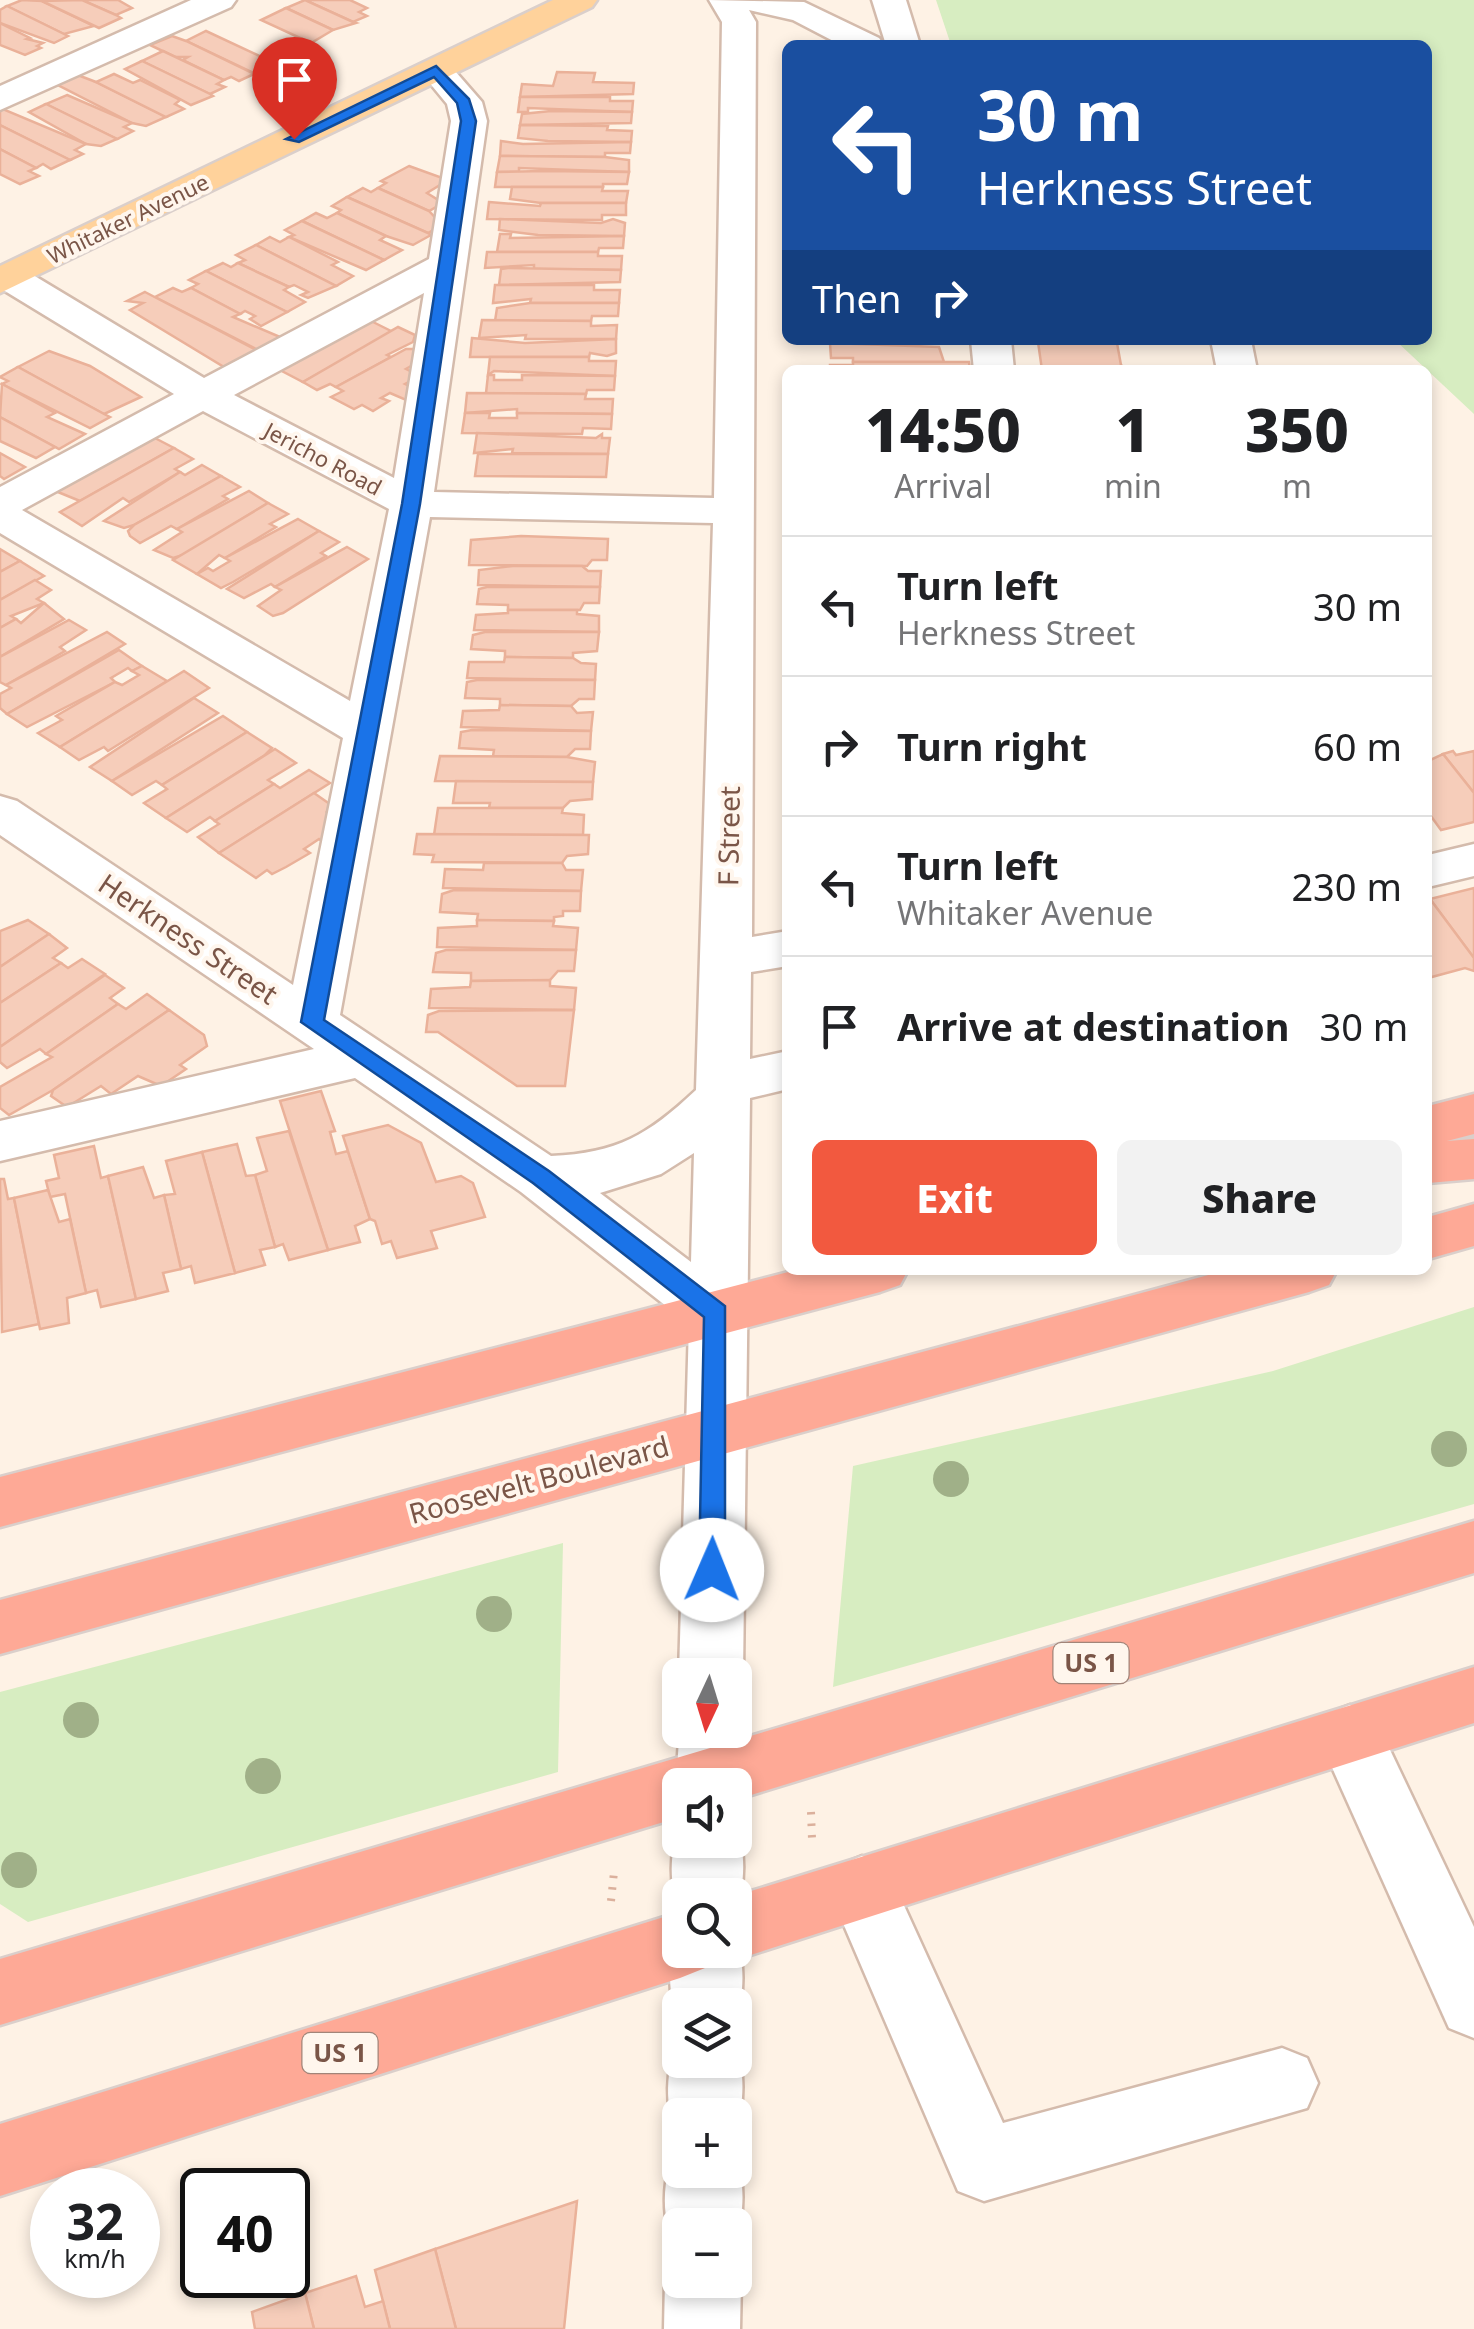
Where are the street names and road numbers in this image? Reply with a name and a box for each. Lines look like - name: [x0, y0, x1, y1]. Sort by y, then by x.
- street label: Whitaker Avenue: [42, 166, 213, 270]
- street label: Jericho Road: [258, 414, 388, 502]
- street label: F Street: [708, 786, 748, 886]
- street label: Herkness Street: [92, 864, 286, 1012]
- street label: Roosevelt Boulevard: [405, 1426, 673, 1532]
- road number: US 1: [1054, 1643, 1128, 1683]
- road number: US 1: [302, 2033, 378, 2073]

